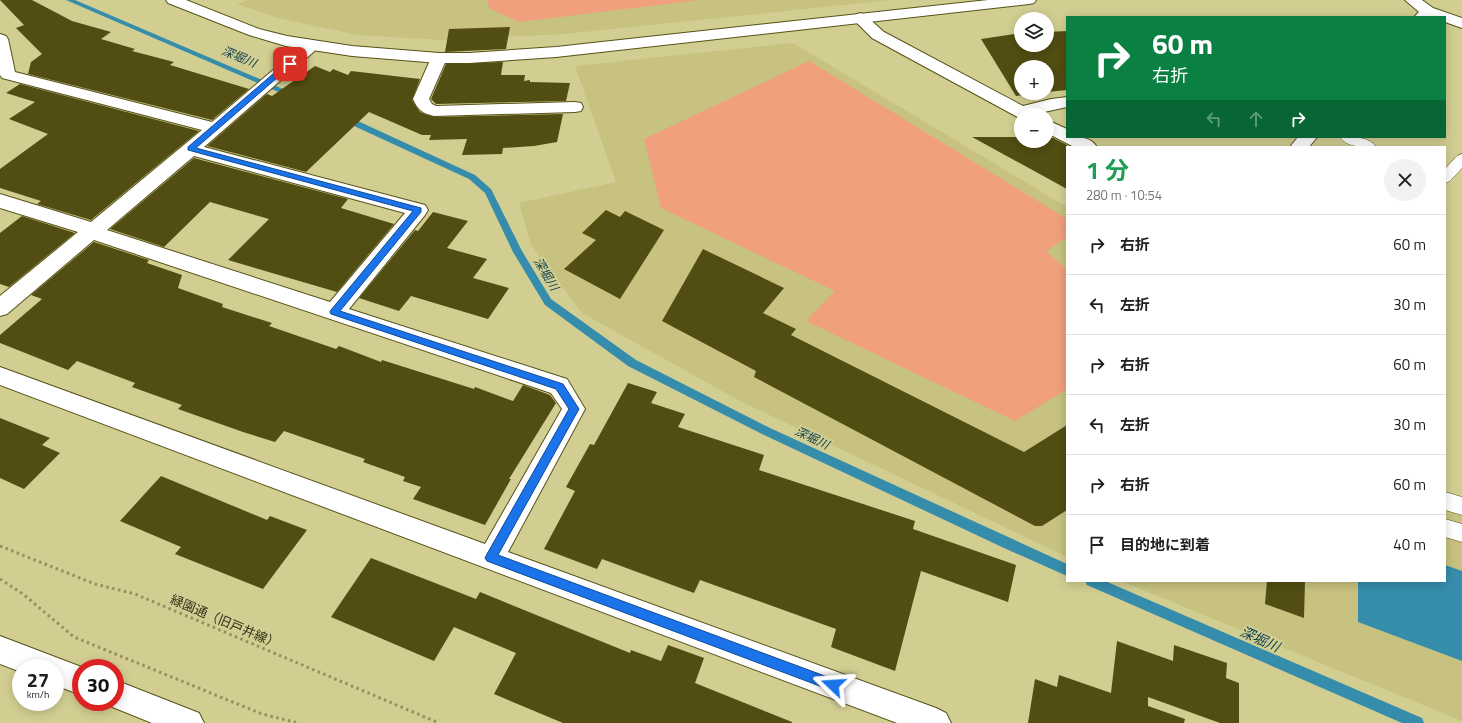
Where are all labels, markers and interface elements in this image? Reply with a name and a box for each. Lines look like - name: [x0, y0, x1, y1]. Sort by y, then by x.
- map controls: [1014, 12, 1054, 148]
- button: layers: [1014, 12, 1054, 52]
- text: 60 m: [1152, 22, 1213, 65]
- icon: right: [1086, 32, 1138, 84]
- water label: 深堀川: [219, 41, 261, 73]
- pin: [273, 47, 307, 81]
- icon: arrive: [279, 53, 301, 75]
- button: +: [1014, 60, 1054, 100]
- text: 右折: [1152, 62, 1188, 89]
- button: −: [1014, 108, 1054, 148]
- icon: left: [1203, 108, 1225, 130]
- icon: ahead: [1245, 108, 1267, 130]
- icon: right: [1287, 108, 1309, 130]
- text: 1 分: [1086, 152, 1129, 188]
- button: close: [1384, 159, 1426, 201]
- text: 280 m · 10:54: [1086, 185, 1162, 205]
- text: 右折: [1120, 233, 1150, 256]
- text: 60 m: [1393, 233, 1426, 256]
- icon: right: [1086, 234, 1108, 256]
- water label: 深堀川: [529, 253, 565, 296]
- text: 左折: [1120, 293, 1150, 316]
- text: 30 m: [1393, 293, 1426, 316]
- icon: left: [1086, 294, 1108, 316]
- text: 右折: [1120, 353, 1150, 376]
- text: 60 m: [1393, 353, 1426, 376]
- icon: right: [1086, 354, 1108, 376]
- text: 左折: [1120, 413, 1150, 436]
- text: 30 m: [1393, 413, 1426, 436]
- icon: left: [1086, 414, 1108, 436]
- water label: 深堀川: [792, 421, 834, 455]
- text: 右折: [1120, 473, 1150, 496]
- text: 60 m: [1393, 473, 1426, 496]
- icon: right: [1086, 474, 1108, 496]
- text: 目的地に到着: [1120, 533, 1210, 556]
- text: 40 m: [1393, 533, 1426, 556]
- icon: arrive: [1086, 534, 1108, 556]
- street label: 緑園通（旧戸井線）: [167, 589, 283, 653]
- water label: 深堀川: [1237, 620, 1285, 657]
- speed limit sign: 30: [72, 659, 124, 711]
- text: 27: [27, 664, 49, 695]
- position arrow: [812, 664, 854, 706]
- text: km/h: [27, 687, 49, 702]

